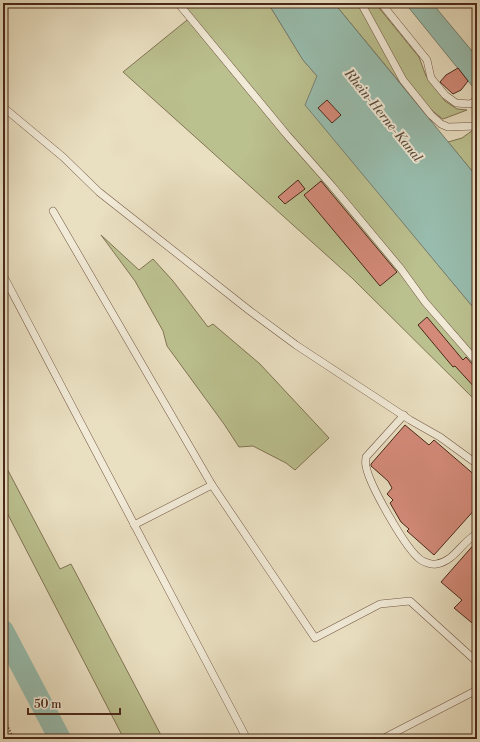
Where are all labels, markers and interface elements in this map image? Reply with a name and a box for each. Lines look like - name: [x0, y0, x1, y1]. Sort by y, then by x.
- water label: Rhein-Herne-Kanal: [340, 65, 426, 166]
- scale bar: [28, 690, 120, 716]
- text: 50 m: [34, 697, 62, 712]

